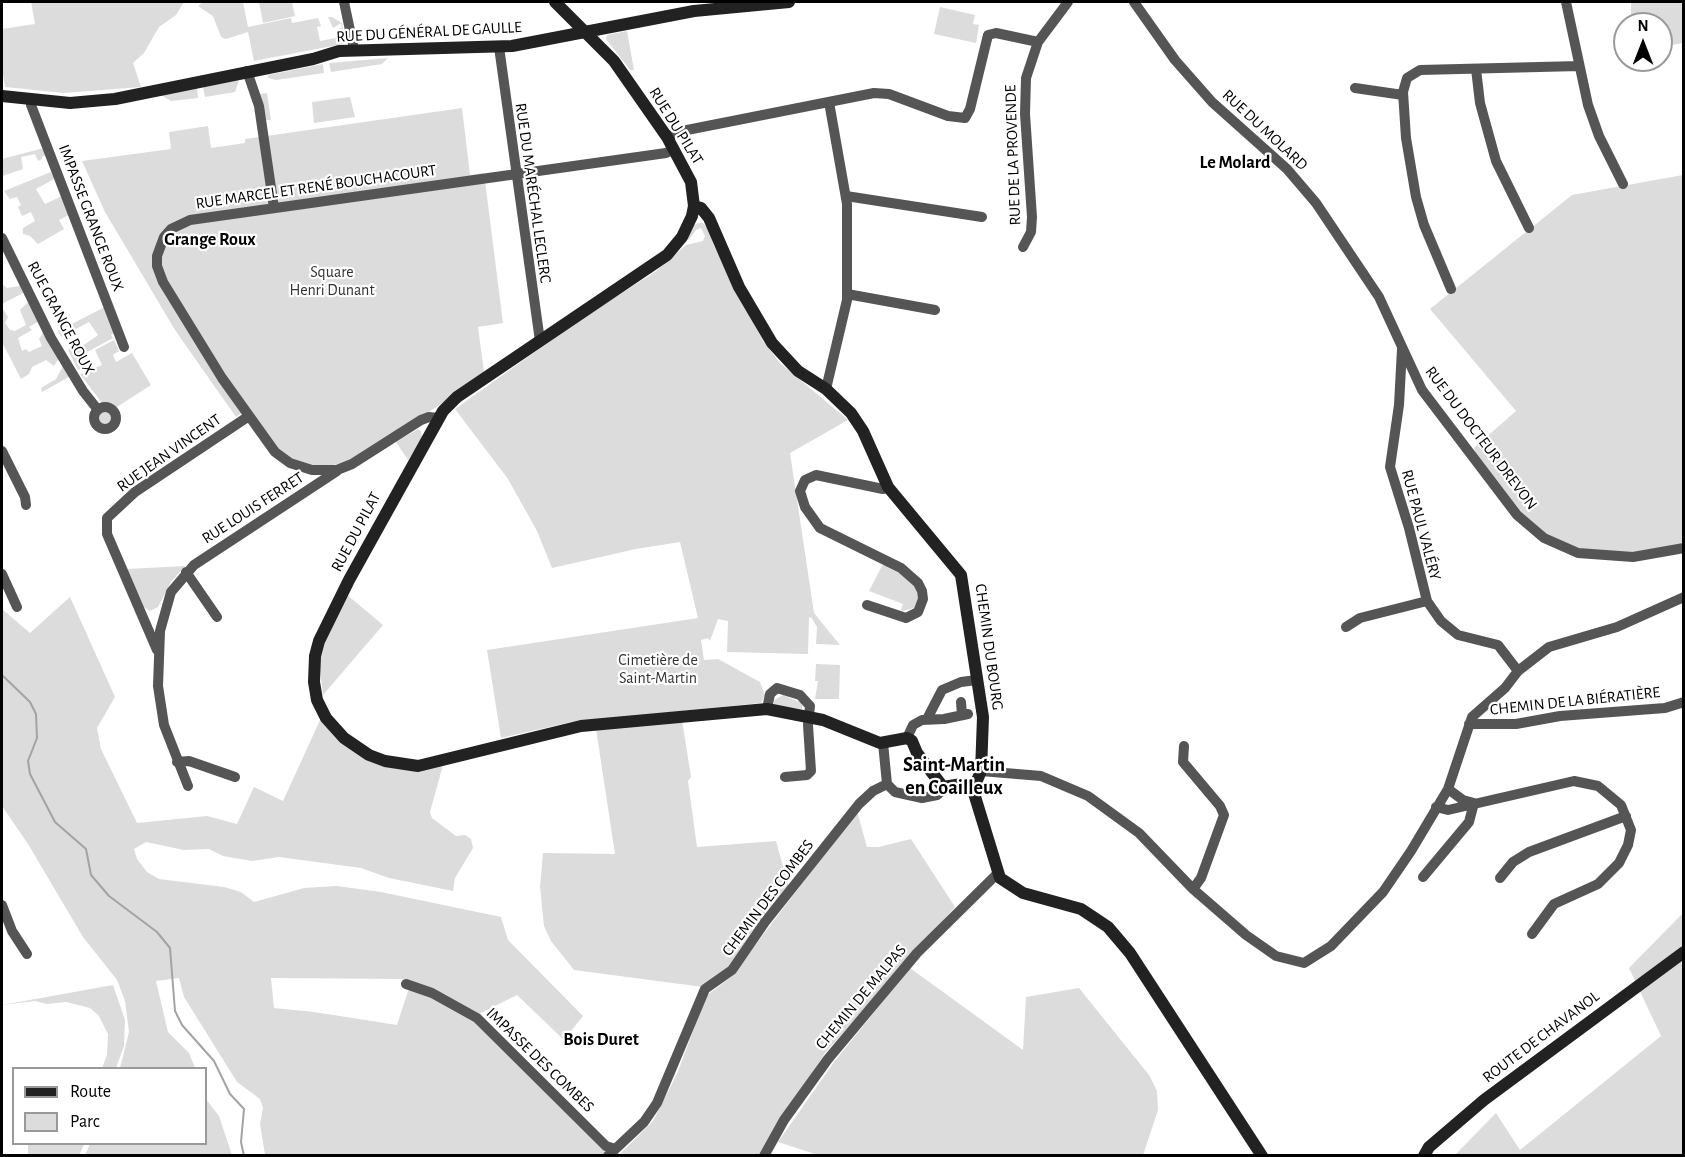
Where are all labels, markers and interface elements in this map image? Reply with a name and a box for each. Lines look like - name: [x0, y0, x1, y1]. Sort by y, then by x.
- north arrow: [1613, 12, 1673, 72]
- street label: RUE DU GÉNÉRAL DE GAULLE: [336, 18, 522, 46]
- text: N: [1637, 18, 1649, 34]
- street label: RUE DU PILAT: [645, 84, 707, 168]
- street label: RUE DE LA PROVENDE: [1001, 84, 1025, 226]
- street label: RUE DU MOLARD: [1218, 86, 1312, 174]
- street label: RUE DU MARÉCHAL LECLERC: [511, 102, 555, 284]
- street label: IMPASSE GRANGE ROUX: [54, 142, 128, 294]
- district label: Le Molard: [1200, 152, 1270, 174]
- street label: RUE MARCEL ET RENÉ BOUCHACOURT: [195, 161, 437, 213]
- district label: Grange Roux: [164, 229, 256, 251]
- street label: RUE GRANGE ROUX: [23, 258, 99, 378]
- park label: Square Henri Dunant: [290, 262, 374, 300]
- street label: RUE DU DOCTEUR DREVON: [1421, 362, 1541, 514]
- street label: RUE JEAN VINCENT: [113, 410, 225, 496]
- street label: RUE LOUIS FERRET: [198, 468, 308, 548]
- street label: RUE PAUL VALÉRY: [1397, 468, 1445, 582]
- street label: RUE DU PILAT: [327, 489, 385, 575]
- street label: CHEMIN DU BOURG: [971, 583, 1007, 711]
- park label: Cimetière de Saint-Martin: [618, 650, 698, 688]
- street label: CHEMIN DE LA BIÉRATIÈRE: [1489, 683, 1661, 719]
- district label: Saint-Martin en Coailleux: [903, 753, 1005, 800]
- street label: CHEMIN DES COMBES: [718, 836, 818, 960]
- street label: CHEMIN DE MALPAS: [812, 941, 910, 1053]
- street label: ROUTE DE CHAVANOL: [1479, 987, 1603, 1087]
- street label: IMPASSE DES COMBES: [482, 1004, 598, 1116]
- district label: Bois Duret: [563, 1029, 639, 1051]
- legend: [12, 1067, 207, 1145]
- text: Route: [70, 1083, 111, 1101]
- text: Parc: [70, 1113, 100, 1131]

